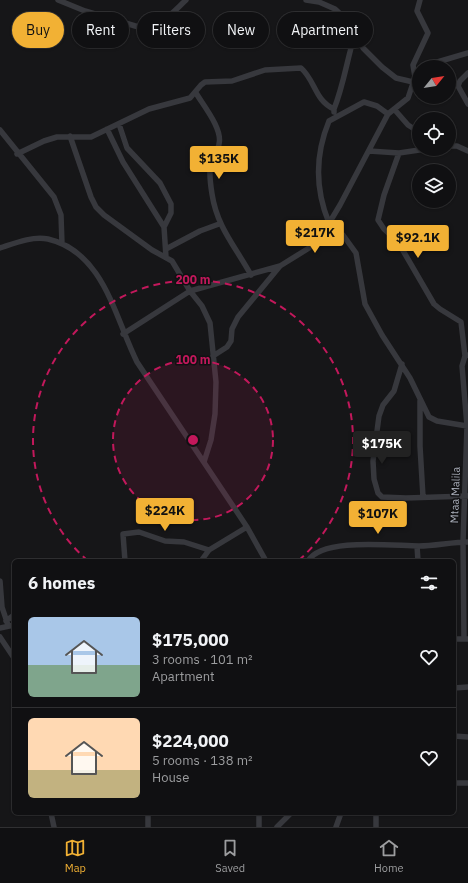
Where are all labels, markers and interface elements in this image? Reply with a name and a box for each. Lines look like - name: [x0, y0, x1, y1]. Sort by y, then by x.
- chip: Buy: [12, 12, 64, 48]
- chip: Rent: [72, 12, 129, 48]
- chip: Filters: [137, 12, 205, 48]
- chip: New: [213, 12, 269, 48]
- chip: Apartment: [277, 12, 373, 48]
- north arrow: [412, 60, 456, 104]
- map controls: [412, 60, 456, 208]
- button: locate: [412, 112, 456, 156]
- pin: $135K: [191, 146, 247, 180]
- text: $135K: [199, 150, 239, 167]
- button: layers: [412, 164, 456, 208]
- pin: $217K: [287, 220, 343, 254]
- text: $217K: [295, 224, 335, 241]
- pin: $92.1K: [385, 225, 451, 259]
- text: $92.1K: [396, 229, 440, 246]
- text: 200 m: [175, 272, 211, 287]
- text: 100 m: [175, 352, 211, 367]
- pin: $175K: [354, 431, 410, 465]
- centre of rings: [186, 433, 200, 447]
- text: $175K: [362, 435, 402, 452]
- street label: Mtaa Malila: [447, 466, 463, 524]
- pin: $224K: [137, 498, 193, 532]
- pin: $107K: [350, 501, 406, 535]
- text: $224K: [145, 502, 185, 519]
- text: $107K: [358, 505, 398, 522]
- text: 6 homes: [28, 572, 95, 594]
- icon: filters: [418, 572, 440, 594]
- text: $175,000: [152, 629, 229, 651]
- icon: home: [60, 633, 108, 681]
- icon: heart: [418, 646, 440, 668]
- text: 3 rooms · 101 m²: [152, 651, 253, 668]
- text: Apartment: [152, 668, 215, 685]
- text: $224,000: [152, 730, 229, 752]
- icon: home: [60, 734, 108, 782]
- icon: heart: [418, 747, 440, 769]
- text: 5 rooms · 138 m²: [152, 752, 253, 769]
- text: House: [152, 769, 189, 786]
- tab: Map: [64, 837, 86, 875]
- tab: Saved: [215, 837, 245, 875]
- tab: Home: [374, 837, 404, 875]

